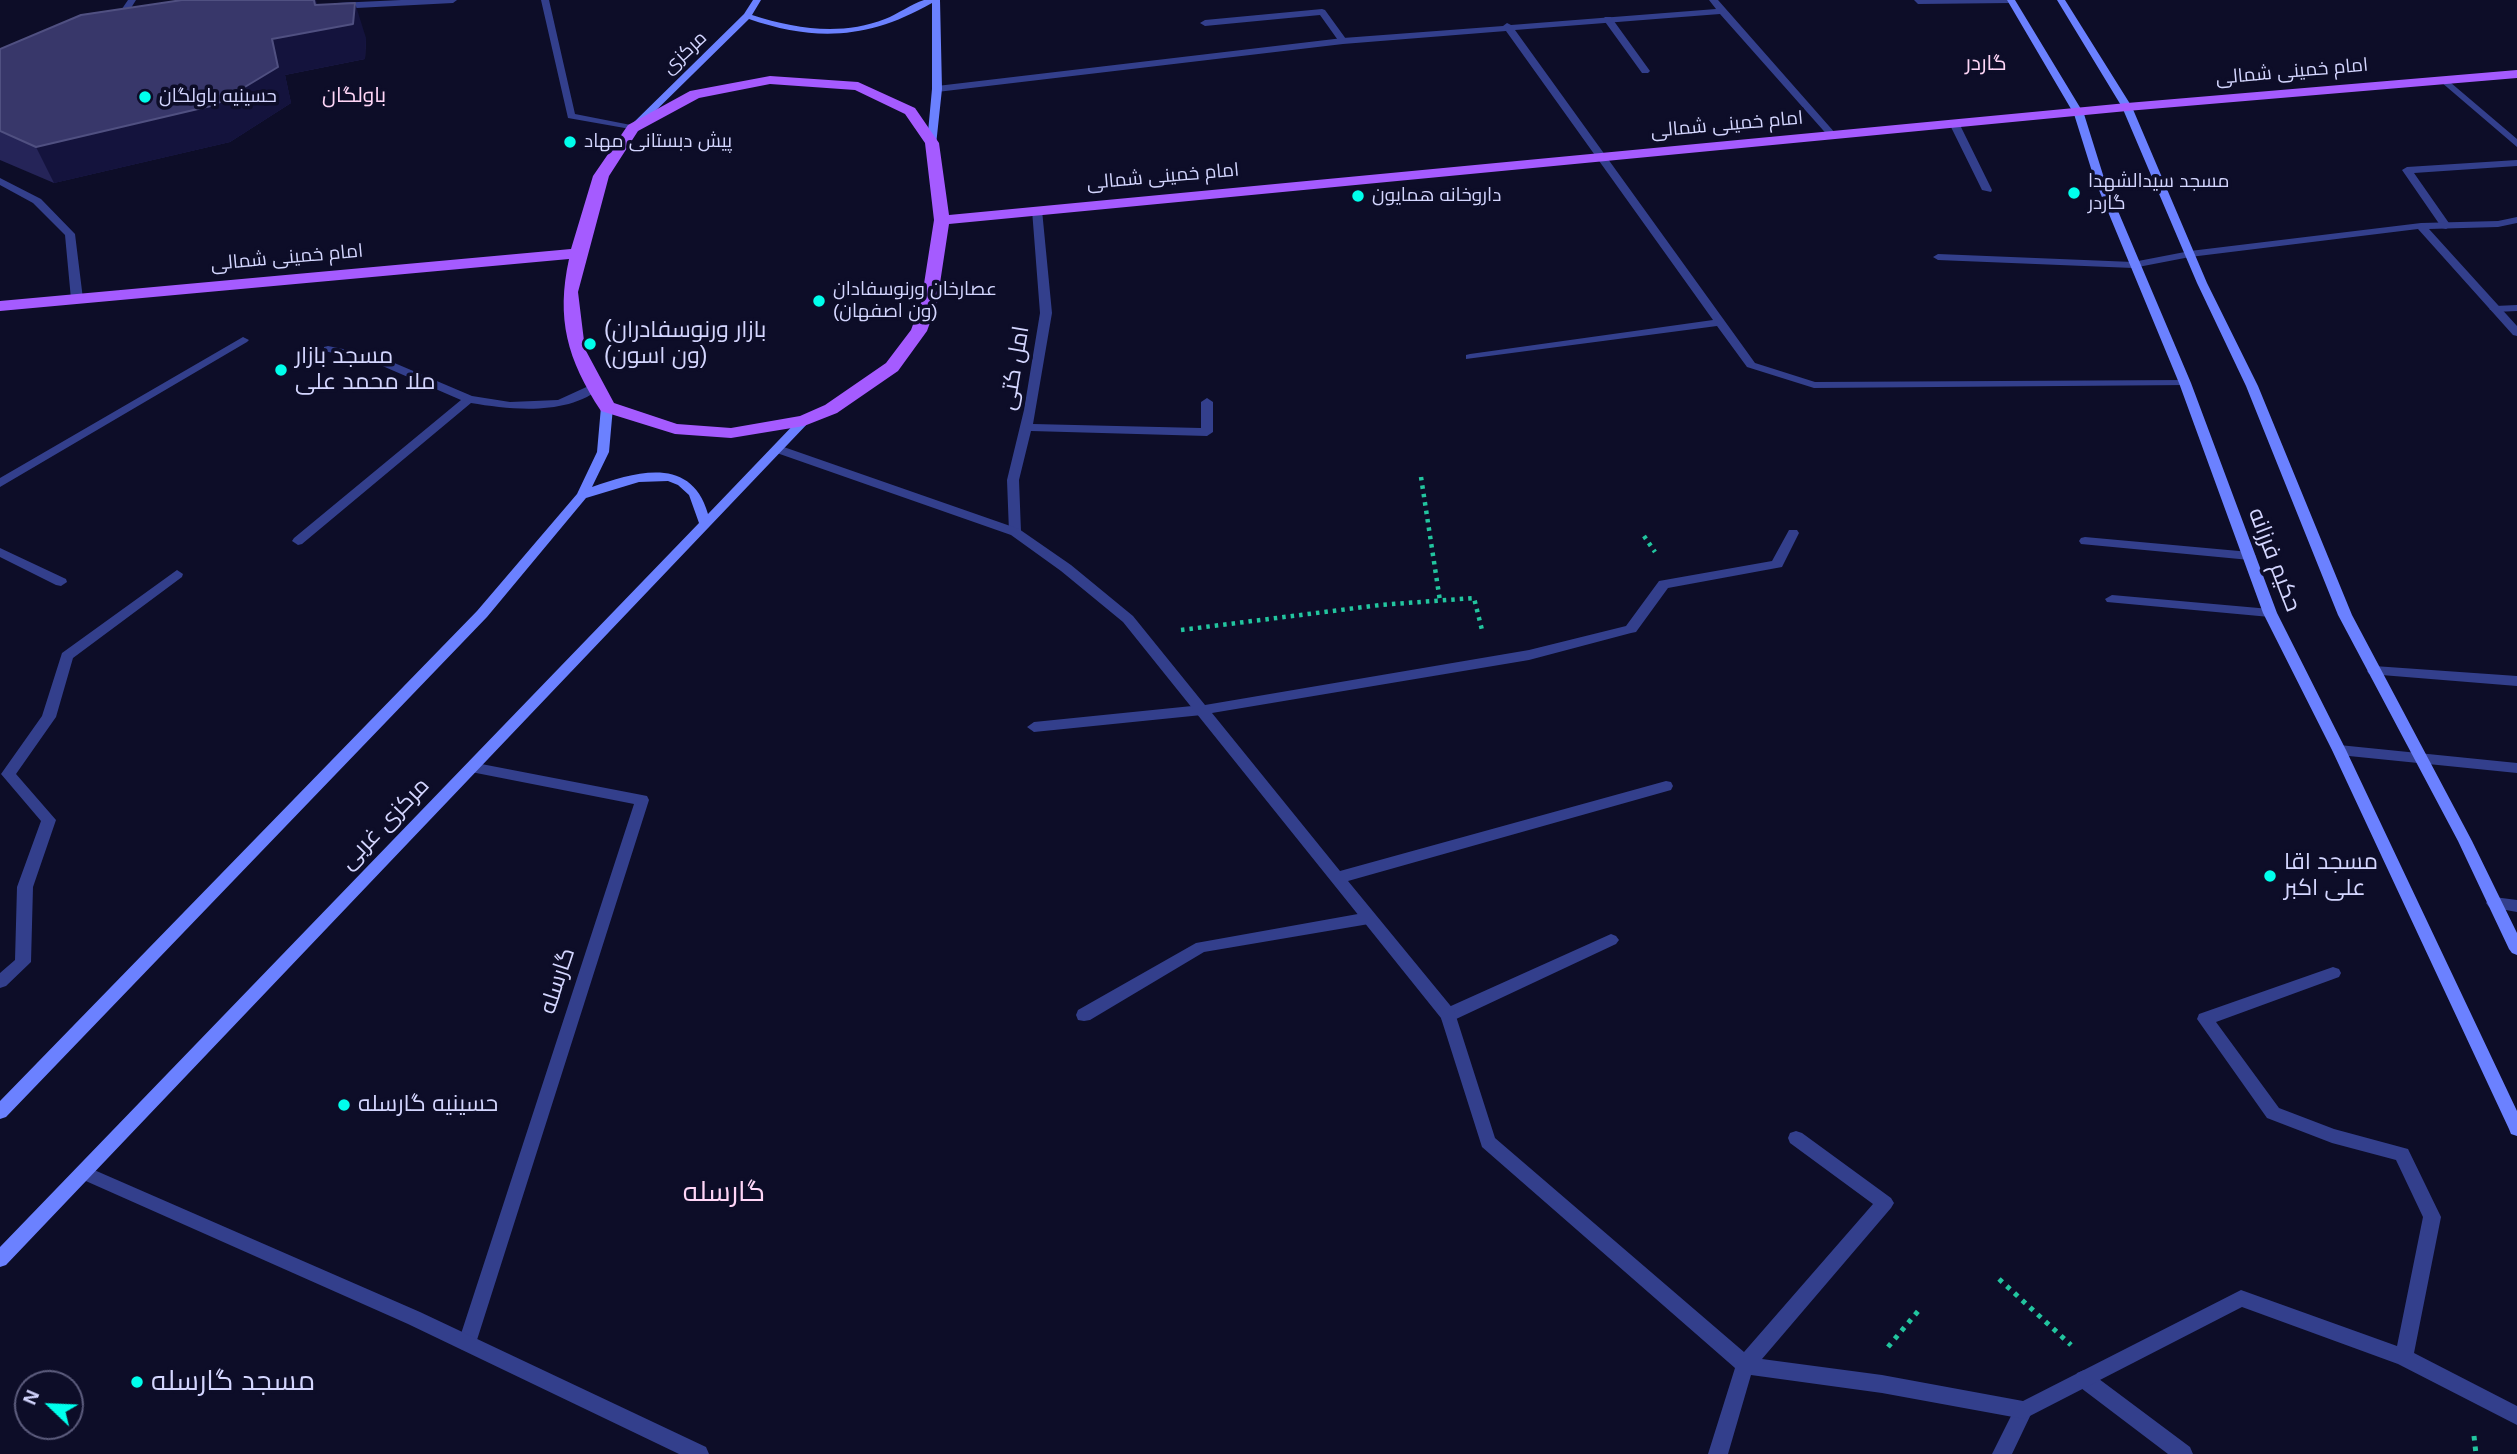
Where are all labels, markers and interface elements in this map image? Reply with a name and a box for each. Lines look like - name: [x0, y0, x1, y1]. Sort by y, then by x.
- street label: مرکزی: [658, 27, 712, 79]
- district label: گاردر: [1965, 51, 2007, 77]
- street label: امام خمینی شمالی: [2215, 54, 2369, 90]
- district label: باولگان: [322, 83, 386, 109]
- place label: حسینیه باولگان: [159, 86, 277, 108]
- marker: حسینیه باولگان: [137, 89, 153, 105]
- street label: امام خمینی شمالی: [1650, 107, 1804, 143]
- place label: پیش دبستانی مهاد: [584, 131, 732, 153]
- marker: پیش دبستانی مهاد: [562, 134, 578, 150]
- street label: امام خمینی شمالی: [1086, 159, 1240, 195]
- place label: مسجد سیدالشهدا گاردر: [2088, 171, 2229, 215]
- place label: داروخانه همایون: [1372, 185, 1501, 207]
- marker: مسجد سیدالشهدا گاردر: [2066, 185, 2082, 201]
- marker: داروخانه همایون: [1350, 188, 1366, 204]
- street label: امام خمینی شمالی: [210, 240, 364, 276]
- place label: عصارخان ورنوسفادان (ون اصفهان): [833, 279, 997, 323]
- marker: عصارخان ورنوسفادان (ون اصفهان): [811, 293, 827, 309]
- place label: (بازار ورنوسفادران (ون اسون): [604, 317, 766, 371]
- street label: امل کتی: [994, 324, 1036, 412]
- marker: (بازار ورنوسفادران (ون اسون): [582, 336, 598, 352]
- place label: مسجد بازار ملا محمد علی: [295, 343, 435, 397]
- marker: مسجد بازار ملا محمد علی: [273, 362, 289, 378]
- street label: حکیم فرزانه: [2242, 504, 2306, 616]
- street label: مرکزی غربی: [334, 772, 436, 876]
- place label: مسجد اقا علی اکبر: [2284, 849, 2378, 903]
- marker: مسجد اقا علی اکبر: [2262, 868, 2278, 884]
- street label: گارسله: [534, 945, 582, 1017]
- place label: حسینیه گارسله: [358, 1091, 498, 1119]
- marker: حسینیه گارسله: [336, 1097, 352, 1113]
- district label: گارسله: [683, 1176, 765, 1210]
- place label: مسجد گارسله: [151, 1365, 315, 1399]
- north arrow: [14, 1370, 84, 1440]
- marker: مسجد گارسله: [129, 1374, 145, 1390]
- text: N: [19, 1387, 43, 1408]

